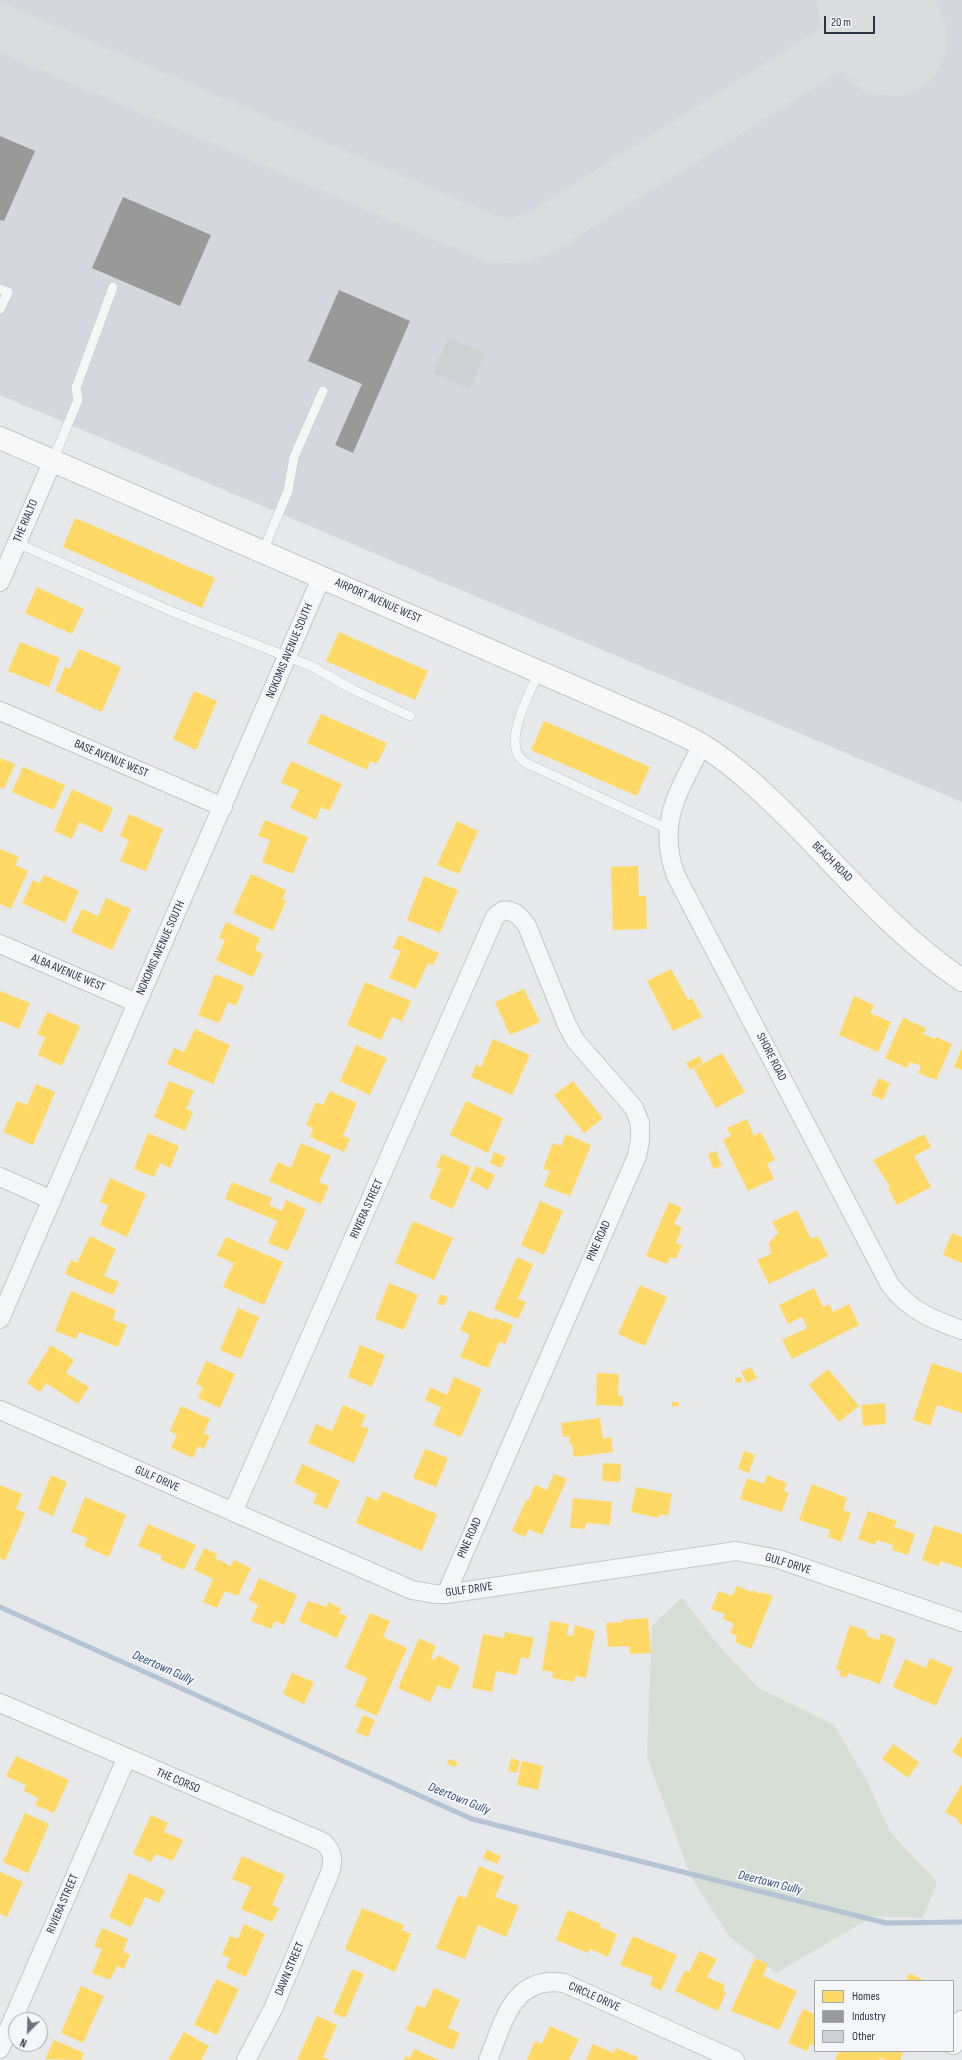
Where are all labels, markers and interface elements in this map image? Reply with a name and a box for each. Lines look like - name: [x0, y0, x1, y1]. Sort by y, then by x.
- scale bar: [826, 8, 877, 34]
- text: 20 m: [831, 15, 851, 30]
- street label: THE RIALTO: [11, 497, 41, 545]
- street label: AIRPORT AVENUE WEST: [333, 576, 423, 626]
- street label: NOKOMIS AVENUE SOUTH: [263, 601, 317, 701]
- street label: BASE AVENUE WEST: [72, 737, 150, 781]
- street label: BEACH ROAD: [809, 839, 855, 885]
- street label: NOKOMIS AVENUE SOUTH: [134, 899, 188, 997]
- street label: ALBA AVENUE WEST: [29, 951, 107, 995]
- street label: SHORE ROAD: [753, 1031, 789, 1083]
- street label: RIVIERA STREET: [348, 1177, 386, 1241]
- street label: PINE ROAD: [584, 1219, 614, 1263]
- street label: GULF DRIVE: [132, 1463, 182, 1495]
- street label: PINE ROAD: [455, 1516, 485, 1560]
- street label: GULF DRIVE: [763, 1550, 813, 1578]
- street label: GULF DRIVE: [445, 1580, 493, 1600]
- water label: Deertown Gully: [130, 1648, 196, 1688]
- street label: THE CORSO: [154, 1765, 202, 1797]
- water label: Deertown Gully: [426, 1780, 492, 1818]
- water label: Deertown Gully: [736, 1868, 804, 1898]
- street label: RIVIERA STREET: [44, 1872, 82, 1936]
- street label: DAWN STREET: [272, 1940, 308, 1998]
- street label: CIRCLE DRIVE: [566, 1979, 622, 2015]
- legend: [814, 1980, 954, 2052]
- text: Homes: [852, 1989, 880, 2004]
- text: Industry: [852, 2009, 886, 2024]
- north arrow: [8, 2012, 48, 2052]
- text: Other: [852, 2029, 875, 2044]
- text: N: [18, 2035, 29, 2050]

